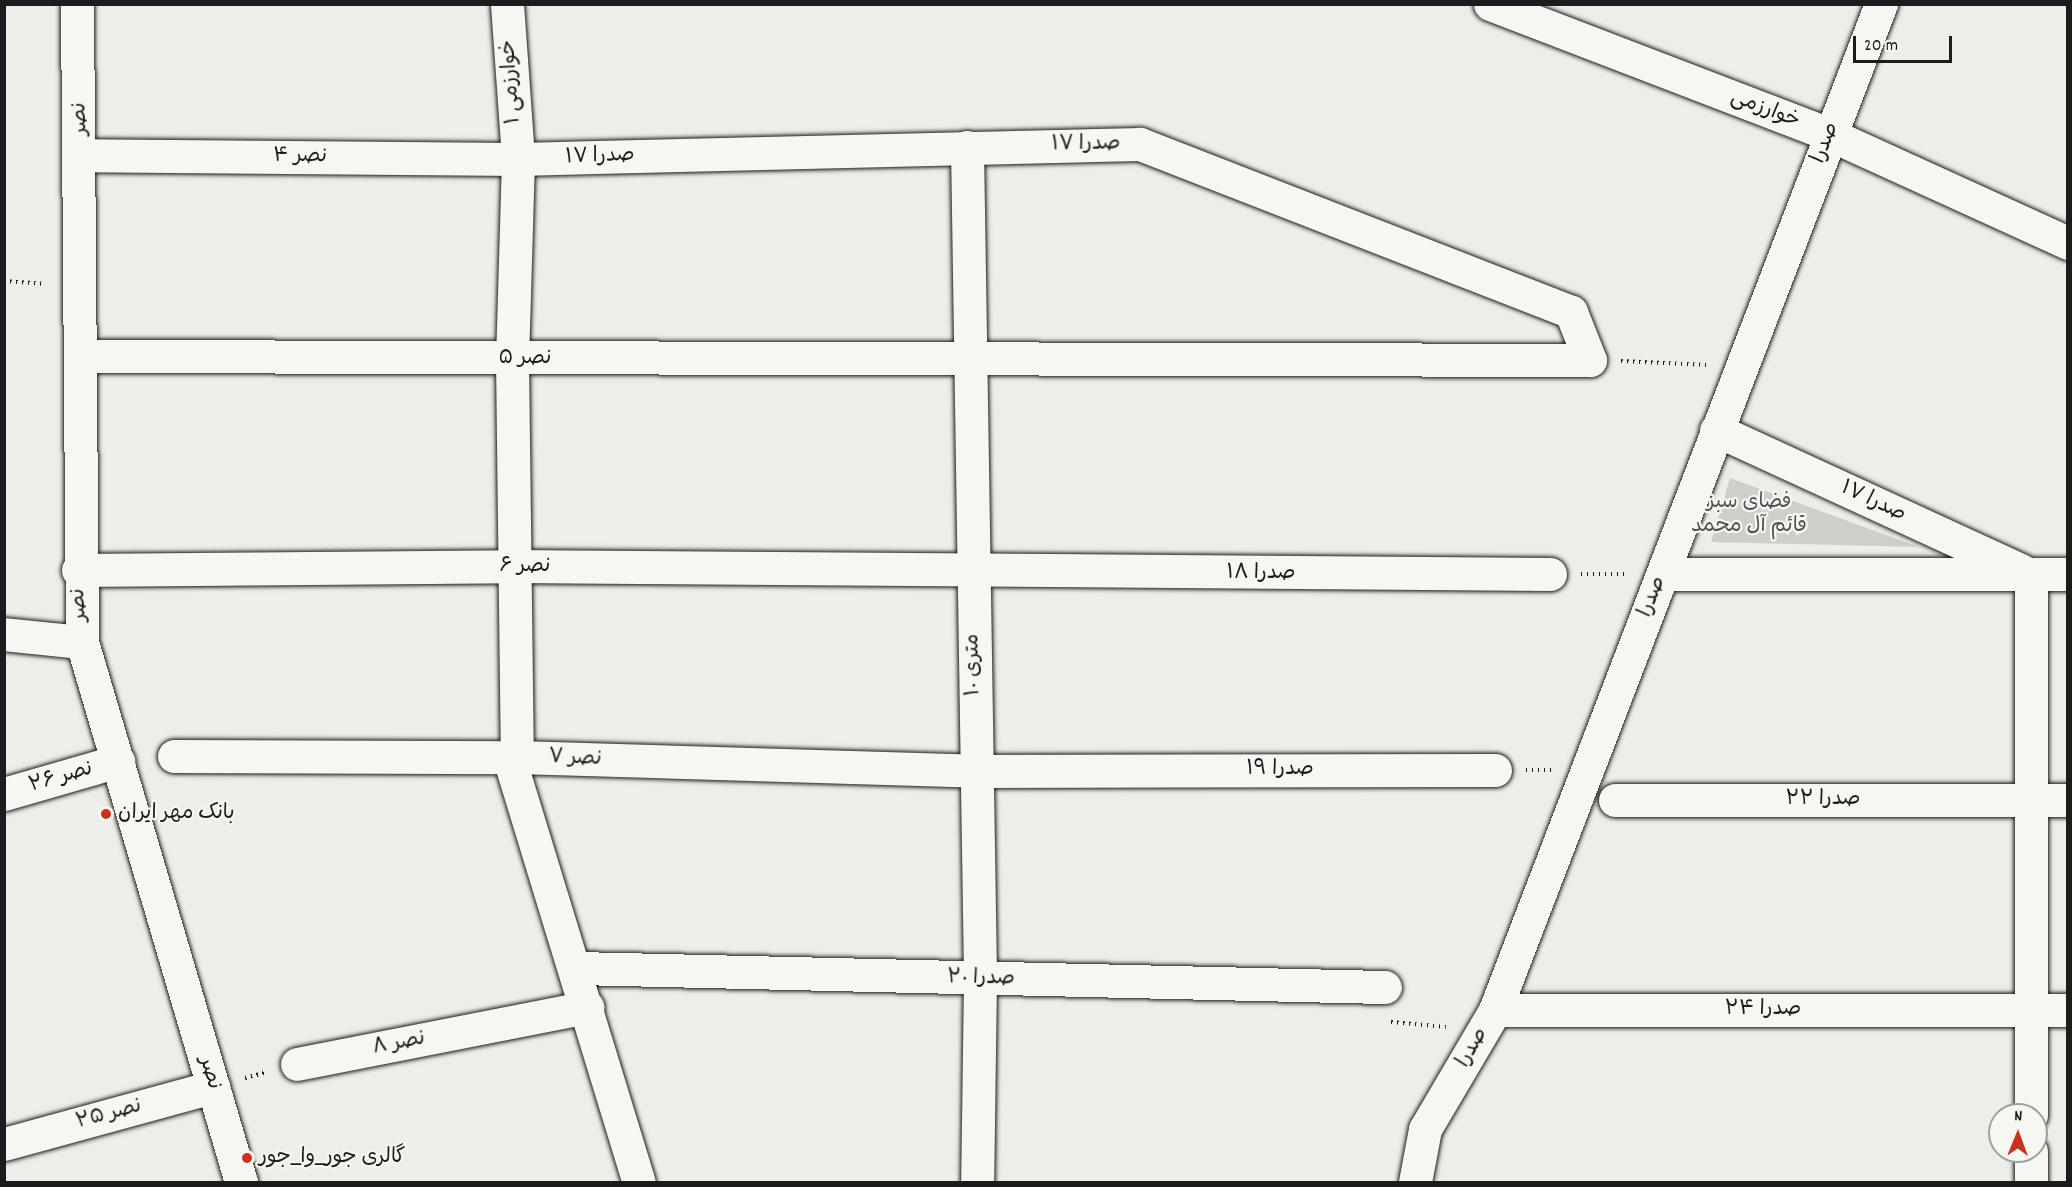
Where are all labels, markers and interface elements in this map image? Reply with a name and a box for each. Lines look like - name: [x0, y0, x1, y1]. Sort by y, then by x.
- scale bar: [1856, 24, 1955, 62]
- text: 20 m: [1864, 34, 1898, 59]
- street label: خوارزمی ۱: [496, 39, 528, 125]
- street label: خوارزمی: [1727, 85, 1803, 135]
- street label: نصر: [68, 102, 94, 136]
- street label: صدرا: [1807, 119, 1845, 167]
- street label: صدرا ۱۷: [1051, 132, 1121, 158]
- street label: صدرا ۱۷: [565, 143, 635, 171]
- street label: نصر ۴: [273, 144, 327, 170]
- street label: نصر ۵: [499, 346, 551, 372]
- street label: صدرا ۱۷: [1836, 476, 1910, 528]
- park label: فضای سبز قائم آل محمد: [1691, 490, 1807, 540]
- street label: نصر ۶: [500, 554, 550, 580]
- street label: صدرا ۱۸: [1227, 561, 1295, 587]
- street label: صدرا: [1633, 573, 1673, 621]
- street label: نصر: [67, 588, 93, 622]
- street label: ۱۰ متری: [961, 634, 987, 696]
- street label: نصر ۷: [548, 745, 602, 773]
- street label: نصر ۲۶: [26, 757, 96, 799]
- street label: صدرا ۱۹: [1246, 757, 1314, 783]
- street label: صدرا ۲۲: [1785, 787, 1861, 813]
- place label: بانک مهر ایران: [118, 801, 235, 827]
- marker: بانک مهر ایران: [99, 807, 113, 821]
- street label: صدرا ۲۰: [947, 966, 1015, 992]
- street label: صدرا ۲۴: [1725, 997, 1801, 1023]
- street label: صدرا: [1452, 1024, 1494, 1072]
- street label: نصر ۸: [371, 1027, 427, 1061]
- street label: نصر: [192, 1053, 226, 1093]
- street label: نصر ۲۵: [73, 1094, 145, 1136]
- north arrow: [1988, 1103, 2048, 1163]
- text: N: [2014, 1105, 2022, 1128]
- place label: گالری جور_وا_جور: [259, 1145, 406, 1171]
- marker: گالری جور_وا_جور: [240, 1151, 254, 1165]

